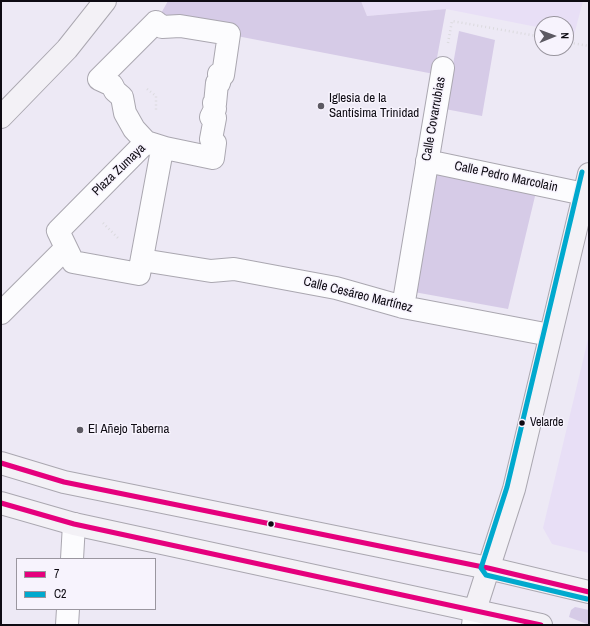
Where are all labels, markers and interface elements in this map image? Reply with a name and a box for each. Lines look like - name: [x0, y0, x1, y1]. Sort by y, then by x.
- north arrow: [534, 16, 574, 56]
- text: N: [558, 32, 572, 39]
- street label: Calle Covarrubias: [419, 76, 449, 162]
- place label: Iglesia de la Santísima Trinidad: [329, 91, 419, 122]
- marker: Iglesia de la Santísima Trinidad: [316, 101, 326, 111]
- street label: Plaza Zumaya: [89, 141, 149, 199]
- street label: Calle Pedro Marcolain: [453, 158, 559, 196]
- street label: Calle Cesáreo Martínez: [302, 274, 414, 316]
- place label: Velarde: [530, 416, 563, 430]
- marker: Velarde: [517, 418, 527, 428]
- place label: El Añejo Taberna: [88, 422, 169, 438]
- marker: El Añejo Taberna: [75, 425, 85, 435]
- unlabelled marker: [266, 519, 276, 529]
- legend: [16, 558, 156, 610]
- text: 7: [54, 566, 59, 582]
- text: C2: [54, 586, 67, 602]

